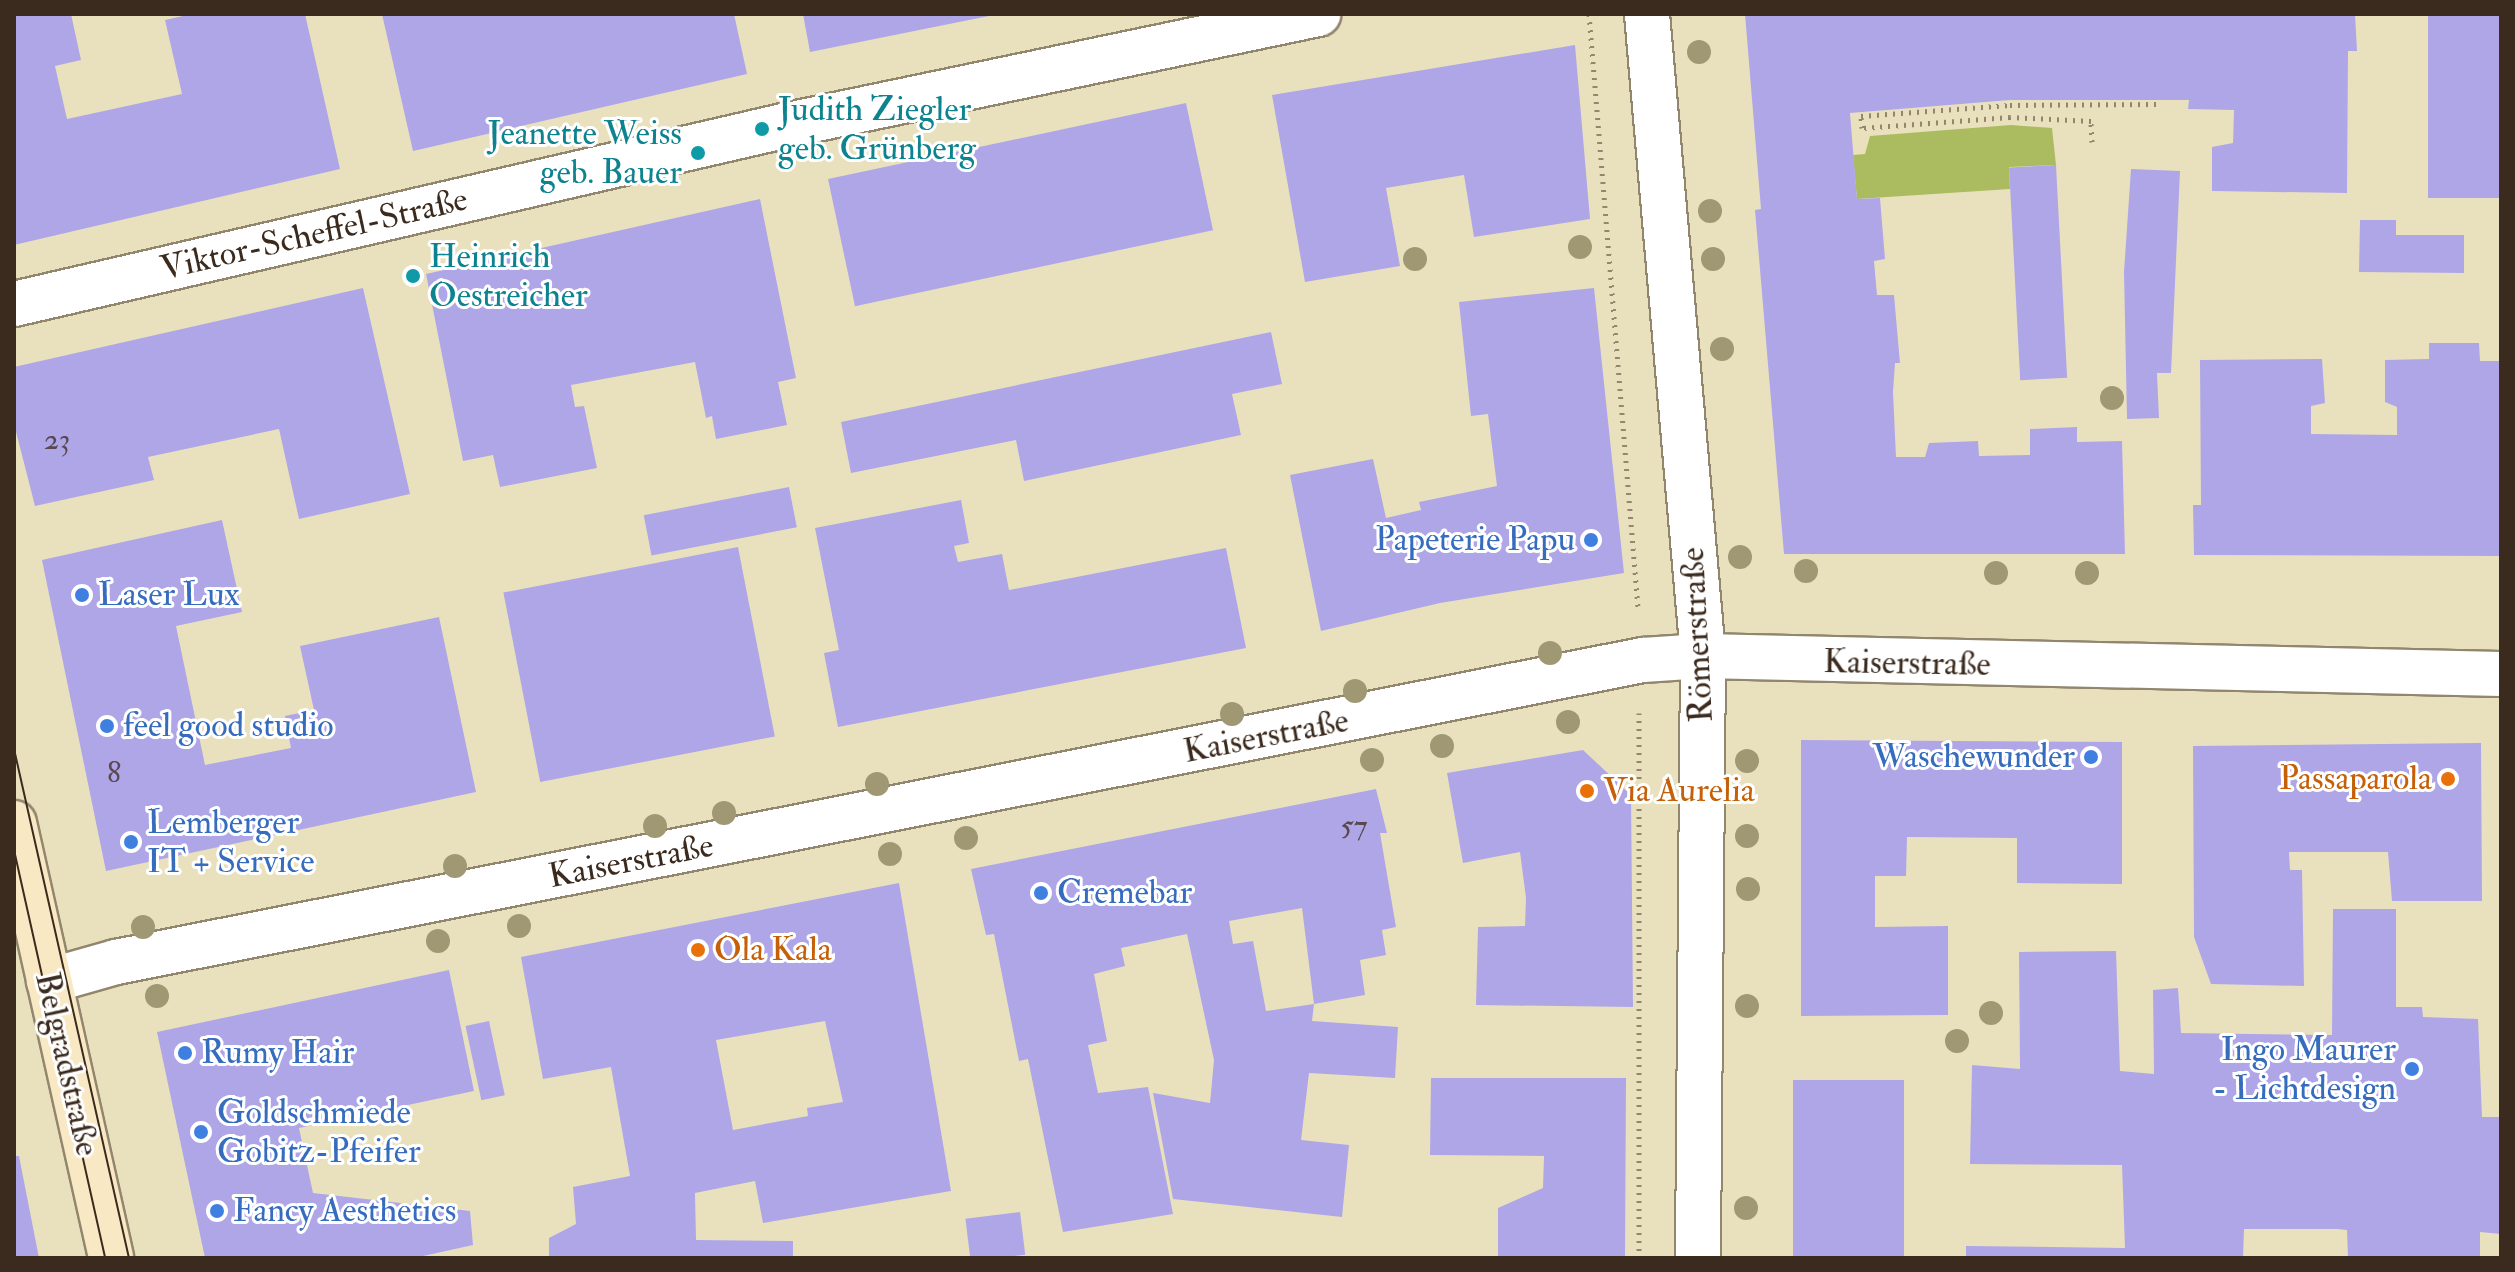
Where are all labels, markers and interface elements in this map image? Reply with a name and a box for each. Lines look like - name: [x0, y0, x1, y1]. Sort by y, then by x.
- place label: Judith Ziegler geb. Grünberg: [778, 89, 976, 168]
- place label: Jeanette Weiss geb. Bauer: [487, 113, 682, 192]
- marker: Judith Ziegler geb. Grünberg: [753, 120, 771, 138]
- marker: Jeanette Weiss geb. Bauer: [689, 144, 707, 162]
- street label: Viktor-Scheffel-Straße: [157, 179, 471, 289]
- place label: Heinrich Oestreicher: [429, 236, 588, 316]
- marker: Heinrich Oestreicher: [404, 267, 422, 285]
- house number: 23: [44, 422, 70, 458]
- place label: Papeterie Papu: [1375, 520, 1575, 560]
- marker: Papeterie Papu: [1582, 531, 1600, 549]
- street label: Römerstraße: [1672, 546, 1722, 724]
- place label: Laser Lux: [98, 575, 240, 615]
- marker: Laser Lux: [73, 586, 91, 604]
- street label: Kaiserstraße: [1823, 641, 1991, 685]
- street label: Kaiserstraße: [1180, 700, 1352, 772]
- place label: feel good studio: [123, 706, 334, 746]
- marker: feel good studio: [98, 717, 116, 735]
- place label: Waschewunder: [1872, 737, 2075, 777]
- marker: Waschewunder: [2082, 748, 2100, 766]
- house number: 8: [107, 755, 121, 791]
- place label: Passaparola: [2279, 759, 2432, 799]
- marker: Passaparola: [2439, 770, 2457, 788]
- place label: Via Aurelia: [1603, 771, 1755, 811]
- marker: Via Aurelia: [1578, 782, 1596, 800]
- place label: Lemberger IT + Service: [147, 802, 314, 882]
- house number: 57: [1341, 808, 1367, 844]
- street label: Kaiserstraße: [545, 825, 717, 897]
- marker: Lemberger IT + Service: [122, 833, 140, 851]
- place label: Cremebar: [1057, 873, 1192, 913]
- marker: Cremebar: [1032, 884, 1050, 902]
- place label: Ola Kala: [714, 930, 832, 970]
- marker: Ola Kala: [689, 941, 707, 959]
- street label: Belgradstraße: [26, 968, 108, 1160]
- place label: Ingo Maurer - Lichtdesign: [2213, 1029, 2396, 1108]
- place label: Rumy Hair: [201, 1033, 354, 1073]
- marker: Rumy Hair: [176, 1044, 194, 1062]
- marker: Ingo Maurer - Lichtdesign: [2403, 1060, 2421, 1078]
- place label: Goldschmiede Gobitz-Pfeifer: [217, 1092, 421, 1172]
- marker: Goldschmiede Gobitz-Pfeifer: [192, 1123, 210, 1141]
- place label: Fancy Aesthetics: [233, 1191, 456, 1231]
- marker: Fancy Aesthetics: [208, 1202, 226, 1220]

